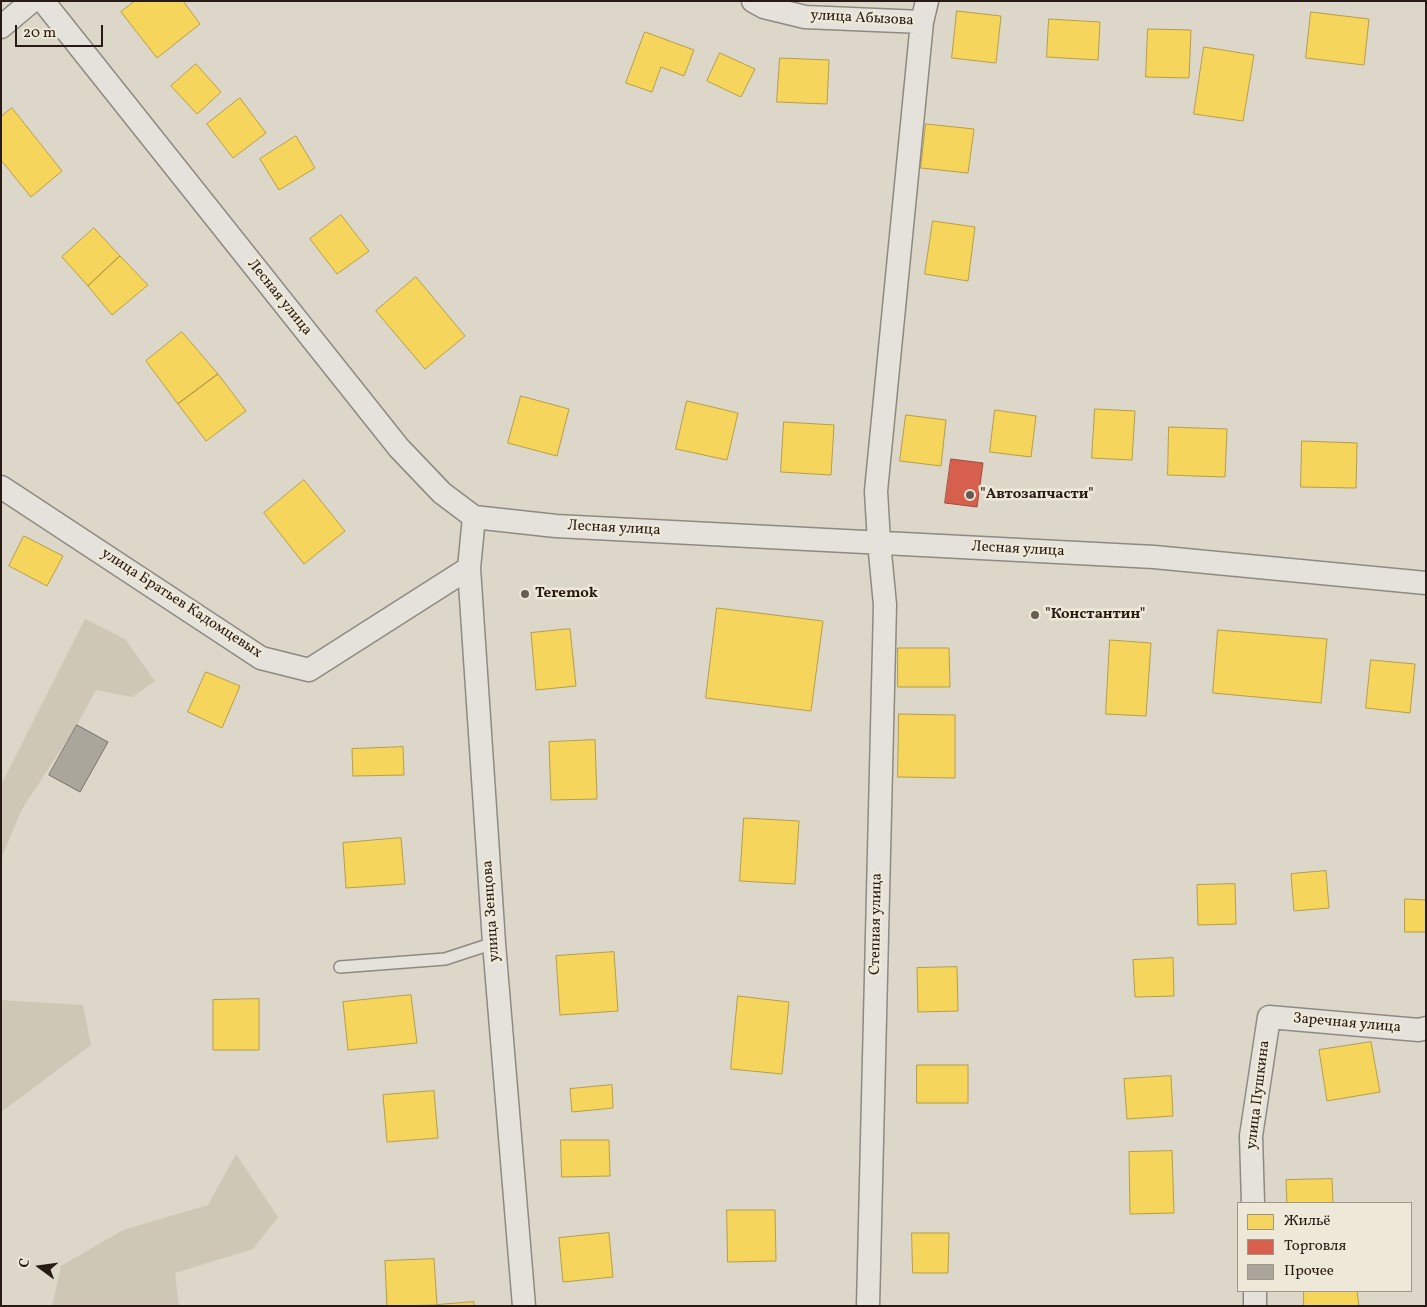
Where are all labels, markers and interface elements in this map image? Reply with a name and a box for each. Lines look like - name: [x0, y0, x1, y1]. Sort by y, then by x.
- street label: улица Абызова: [810, 7, 914, 31]
- scale bar: [18, 15, 105, 47]
- text: 20 m: [23, 23, 56, 44]
- street label: Лесная улица: [243, 256, 315, 340]
- place label: "Автозапчасти": [980, 486, 1094, 504]
- marker: "Автозапчасти": [964, 489, 976, 501]
- street label: Лесная улица: [567, 518, 661, 540]
- street label: Лесная улица: [971, 539, 1065, 561]
- street label: улица Братьев Кадомцевых: [97, 545, 265, 663]
- place label: Teremok: [535, 585, 598, 603]
- marker: Teremok: [519, 588, 531, 600]
- place label: "Константин": [1045, 606, 1145, 624]
- marker: "Константин": [1029, 609, 1041, 621]
- street label: улица Зенцова: [479, 860, 505, 962]
- street label: Степная улица: [867, 873, 887, 975]
- street label: Заречная улица: [1292, 1010, 1402, 1038]
- street label: улица Пушкина: [1243, 1039, 1275, 1151]
- legend: [1237, 1202, 1412, 1292]
- text: Жильё: [1284, 1211, 1330, 1232]
- text: Торговля: [1284, 1236, 1346, 1257]
- north arrow: [15, 1242, 65, 1292]
- text: С: [15, 1257, 35, 1270]
- text: Прочее: [1284, 1261, 1334, 1282]

